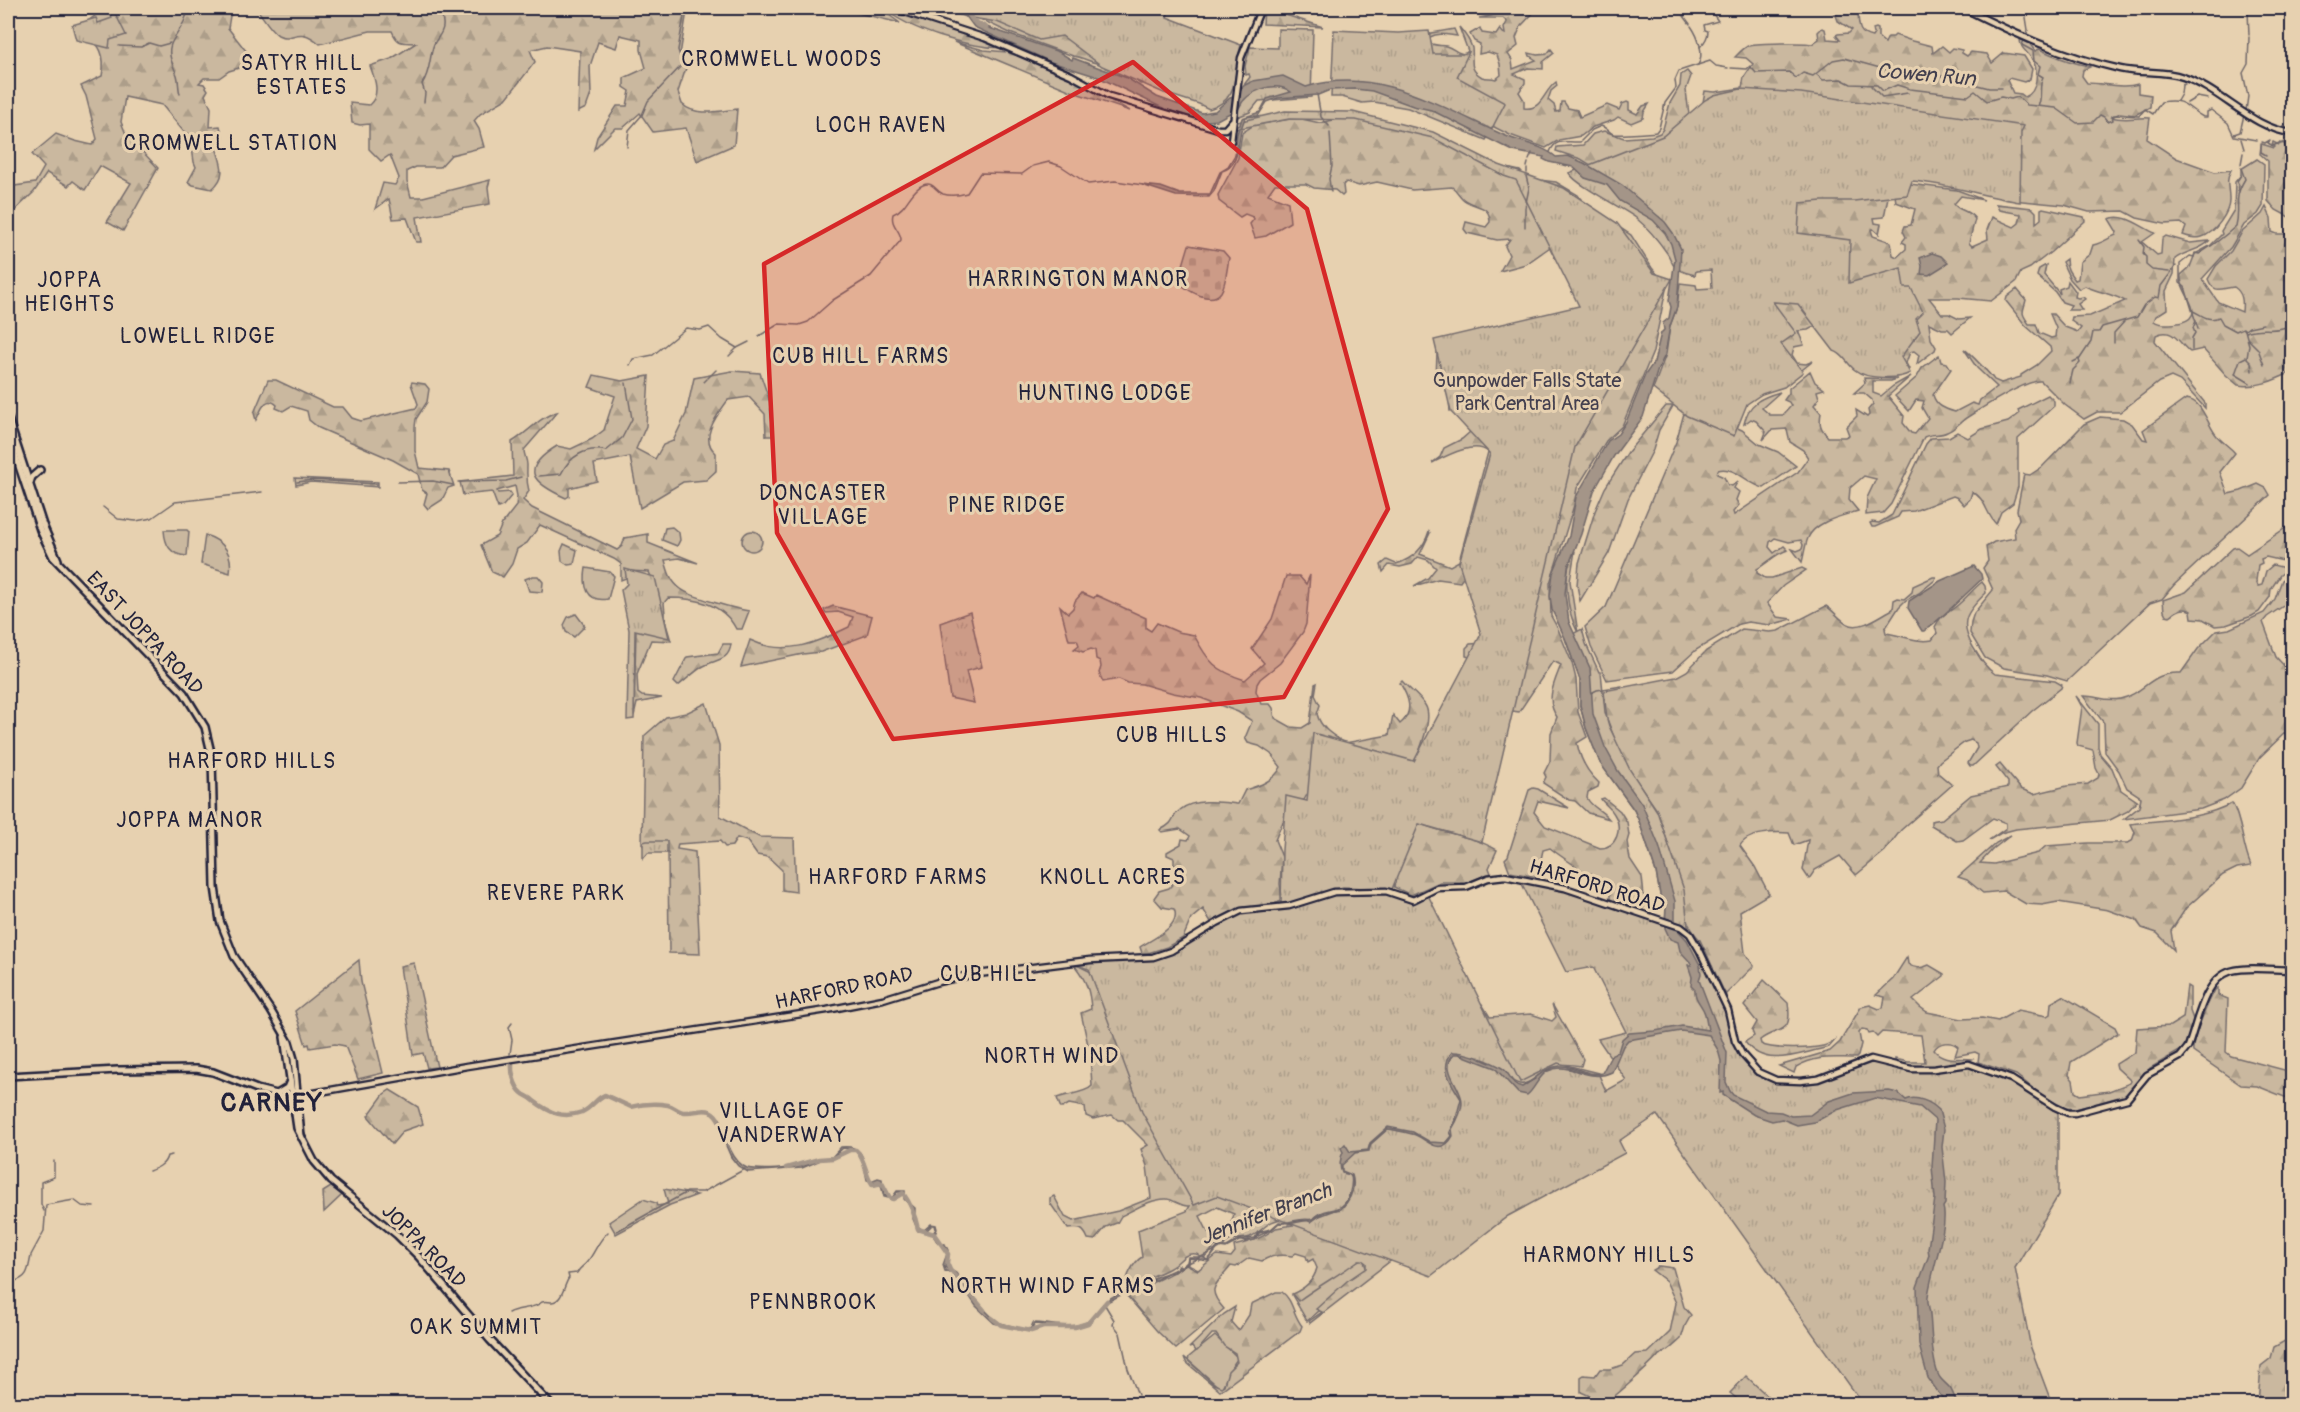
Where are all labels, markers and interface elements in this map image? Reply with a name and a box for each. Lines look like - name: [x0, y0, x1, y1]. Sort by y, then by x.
- district label: CROMWELL WOODS: [681, 46, 883, 73]
- district label: SATYR HILL ESTATES: [241, 50, 363, 101]
- water label: Cowen Run: [1875, 57, 1978, 93]
- district label: LOCH RAVEN: [815, 112, 947, 139]
- district label: CROMWELL STATION: [124, 130, 339, 157]
- district label: HARRINGTON MANOR: [967, 266, 1189, 293]
- district label: JOPPA HEIGHTS: [24, 267, 116, 318]
- district label: LOWELL RIDGE: [120, 323, 276, 350]
- district label: CUB HILL FARMS: [772, 343, 950, 370]
- park label: Gunpowder Falls State Park Central Area: [1433, 368, 1622, 416]
- district label: HUNTING LODGE: [1018, 380, 1192, 407]
- district label: DONCASTER VILLAGE: [759, 480, 887, 531]
- district label: PINE RIDGE: [948, 492, 1066, 519]
- street label: EAST JOPPA ROAD: [81, 566, 209, 700]
- district label: CUB HILLS: [1116, 722, 1228, 749]
- district label: HARFORD HILLS: [167, 748, 337, 775]
- district label: JOPPA MANOR: [116, 807, 264, 834]
- street label: HARFORD ROAD: [1526, 854, 1668, 918]
- district label: HARFORD FARMS: [808, 864, 988, 891]
- district label: KNOLL ACRES: [1040, 864, 1186, 891]
- district label: REVERE PARK: [487, 880, 625, 907]
- street label: HARFORD ROAD: [773, 961, 915, 1015]
- district label: CUB HILL: [940, 961, 1038, 988]
- district label: NORTH WIND: [984, 1043, 1120, 1070]
- district label: CARNEY: [220, 1087, 324, 1119]
- district label: VILLAGE OF VANDERWAY: [716, 1098, 848, 1149]
- water label: Jennifer Branch: [1197, 1176, 1336, 1251]
- street label: JOPPA ROAD: [377, 1199, 471, 1293]
- district label: HARMONY HILLS: [1522, 1242, 1696, 1269]
- district label: NORTH WIND FARMS: [941, 1273, 1155, 1300]
- district label: PENNBROOK: [749, 1289, 877, 1316]
- district label: OAK SUMMIT: [409, 1314, 543, 1341]

